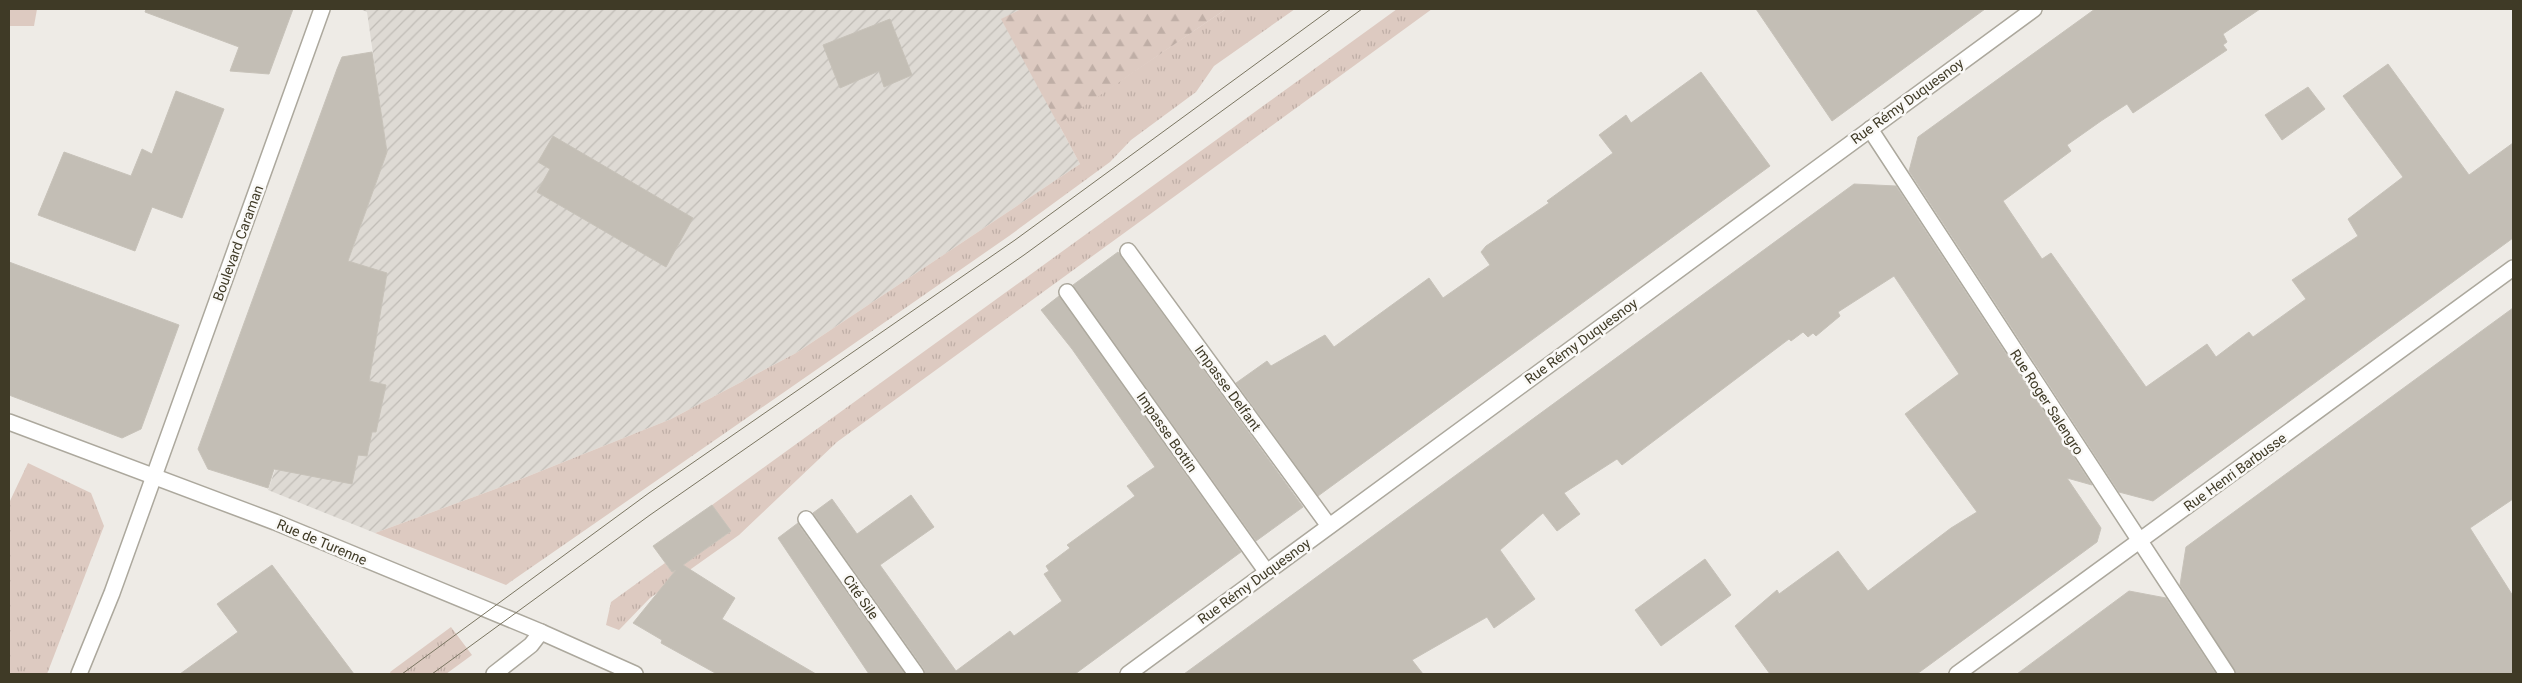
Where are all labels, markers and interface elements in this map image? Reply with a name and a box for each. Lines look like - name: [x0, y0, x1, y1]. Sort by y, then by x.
- street label: Rue Rémy Duquesnoy: [1848, 55, 1967, 147]
- street label: Boulevard Caraman: [210, 183, 266, 303]
- street label: Rue Rémy Duquesnoy: [1522, 295, 1641, 387]
- street label: Impasse Delfant: [1192, 342, 1265, 434]
- street label: Rue Roger Salengro: [2007, 346, 2087, 458]
- street label: Impasse Bottin: [1134, 389, 1200, 475]
- street label: Rue Henri Barbusse: [2181, 430, 2289, 514]
- street label: Rue de Turenne: [275, 516, 369, 568]
- street label: Rue Rémy Duquesnoy: [1195, 535, 1314, 627]
- street label: Cité Sile: [840, 572, 882, 622]

